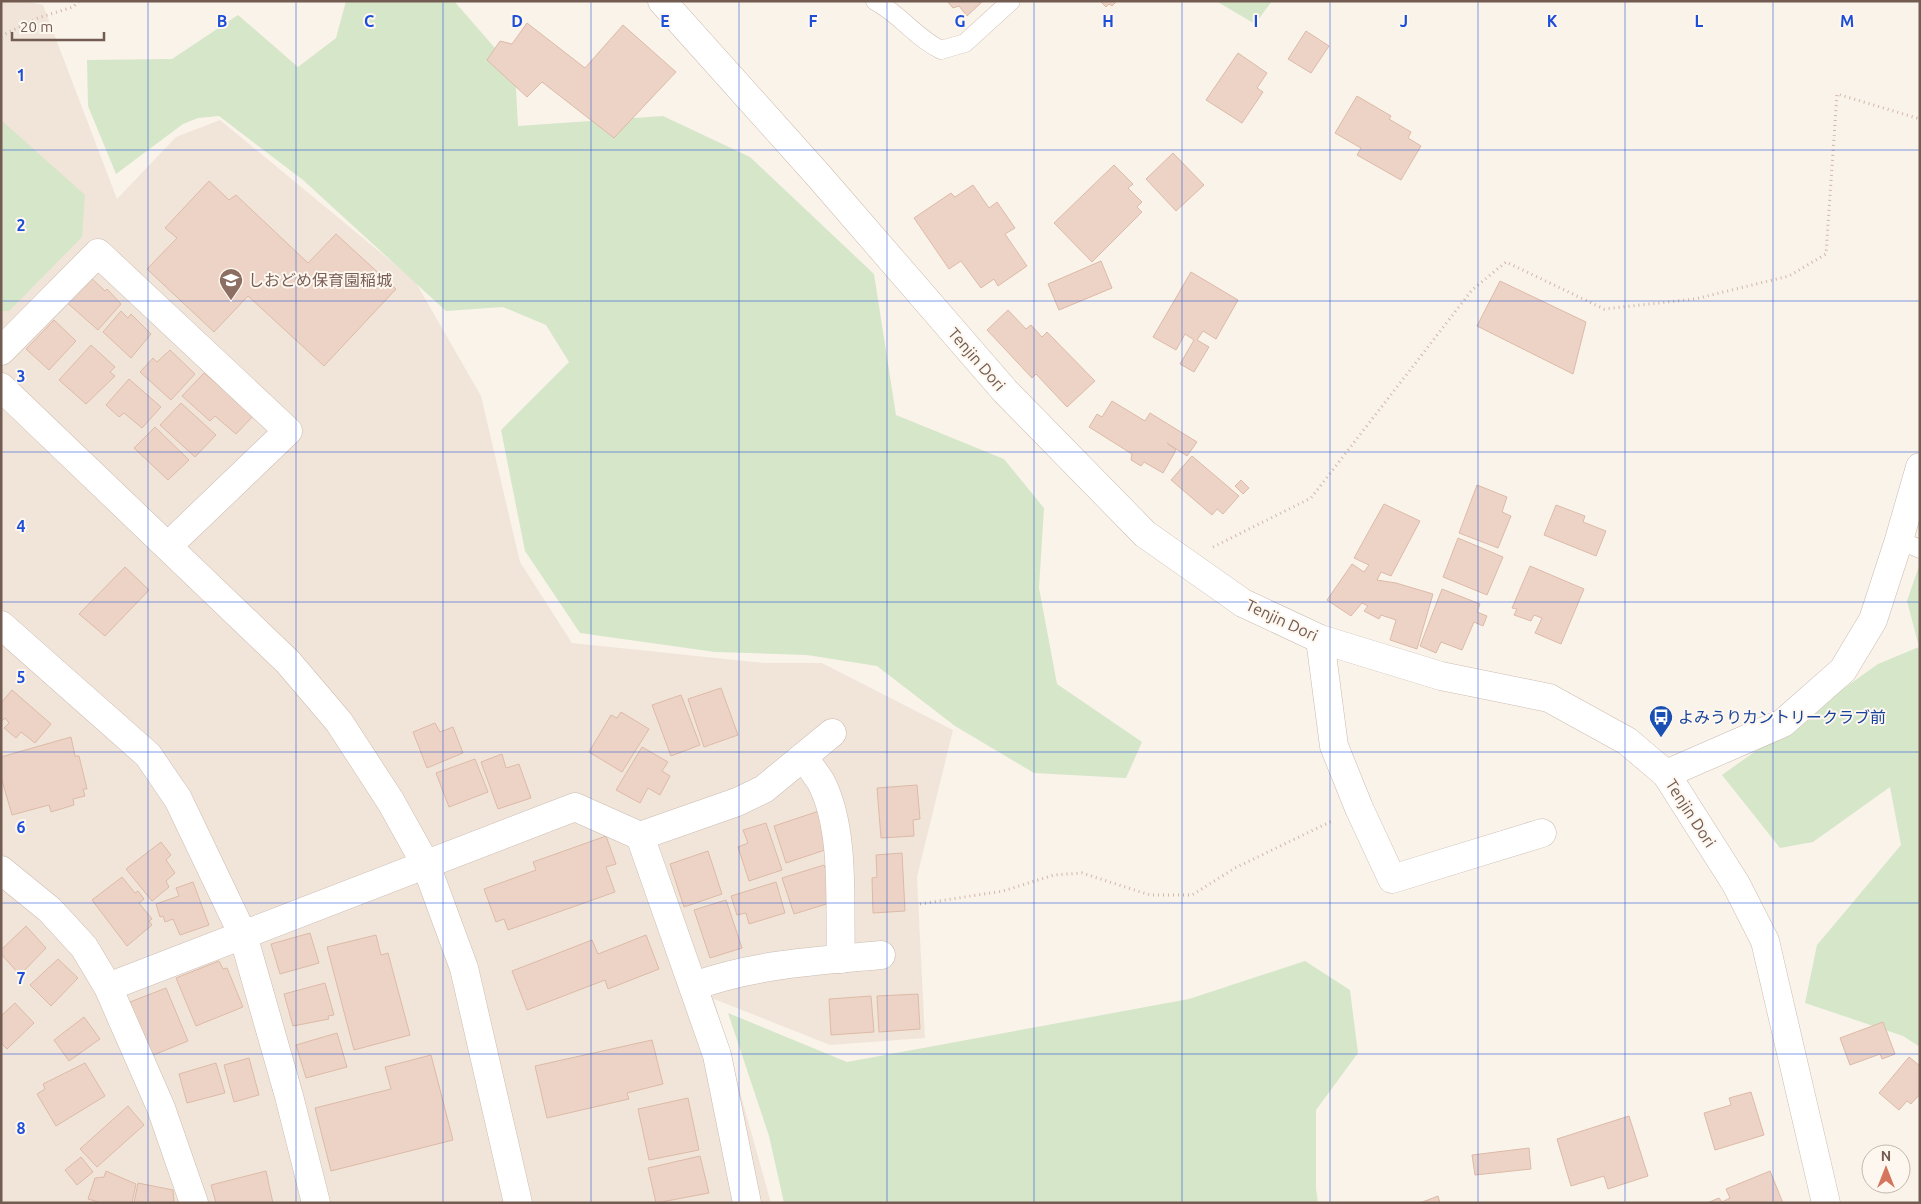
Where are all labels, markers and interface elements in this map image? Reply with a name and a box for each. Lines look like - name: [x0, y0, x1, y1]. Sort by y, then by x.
- scale bar: [12, 10, 105, 42]
- text: B: [217, 12, 227, 30]
- text: C: [364, 12, 374, 30]
- text: D: [511, 12, 523, 30]
- text: E: [660, 12, 670, 30]
- text: F: [809, 12, 818, 30]
- text: G: [954, 12, 966, 30]
- text: H: [1102, 12, 1114, 30]
- text: I: [1254, 12, 1258, 30]
- text: J: [1400, 12, 1408, 30]
- text: K: [1547, 12, 1558, 30]
- text: L: [1695, 12, 1704, 30]
- text: M: [1840, 12, 1854, 30]
- text: 20 m: [20, 18, 53, 35]
- text: 1: [16, 66, 26, 84]
- text: 2: [16, 216, 26, 234]
- school or university icon: しおどめ保育園稲城: [218, 267, 244, 301]
- place label: しおどめ保育園稲城: [248, 271, 392, 289]
- street label: Tenjin Dori: [945, 324, 1009, 394]
- text: 3: [16, 367, 26, 385]
- text: 4: [16, 517, 26, 535]
- street label: Tenjin Dori: [1243, 596, 1321, 644]
- text: 5: [16, 668, 26, 686]
- bus stop icon: よみうりカントリークラブ前: [1648, 704, 1674, 738]
- place label: よみうりカントリークラブ前: [1678, 708, 1886, 726]
- street label: Tenjin Dori: [1662, 776, 1720, 850]
- text: 6: [16, 818, 26, 836]
- text: 7: [16, 969, 26, 987]
- text: 8: [16, 1119, 26, 1137]
- north arrow: [1861, 1144, 1911, 1194]
- text: N: [1881, 1148, 1891, 1164]

